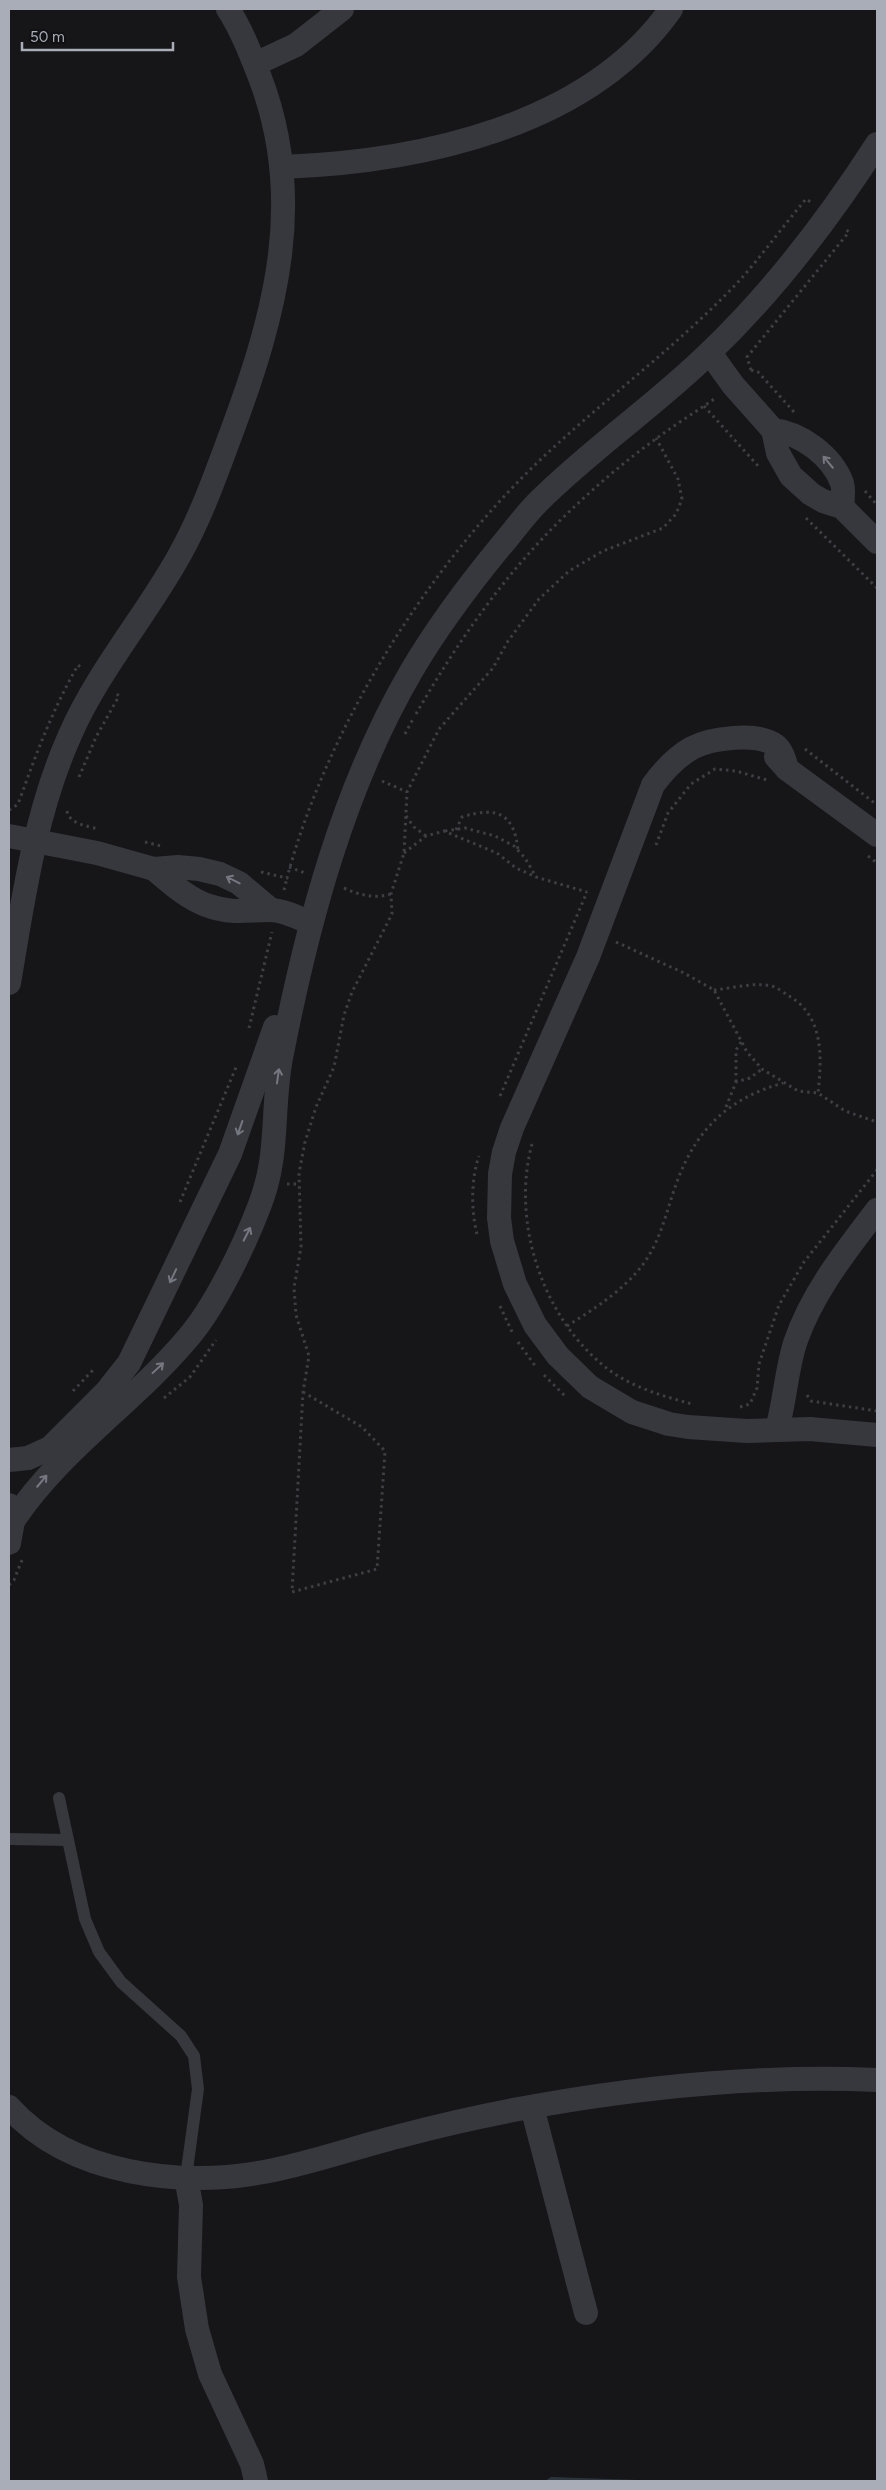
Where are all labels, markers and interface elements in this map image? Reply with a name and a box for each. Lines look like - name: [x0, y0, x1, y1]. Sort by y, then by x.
- scale bar: [22, 20, 174, 52]
- text: 50 m: [30, 28, 65, 46]
- one-way arrow: [822, 456, 833, 469]
- one-way arrow: [225, 875, 240, 885]
- one-way arrow: [273, 1069, 283, 1085]
- one-way arrow: [235, 1120, 244, 1135]
- one-way arrow: [243, 1227, 252, 1242]
- one-way arrow: [167, 1268, 177, 1283]
- one-way arrow: [152, 1362, 165, 1374]
- one-way arrow: [36, 1475, 47, 1488]

